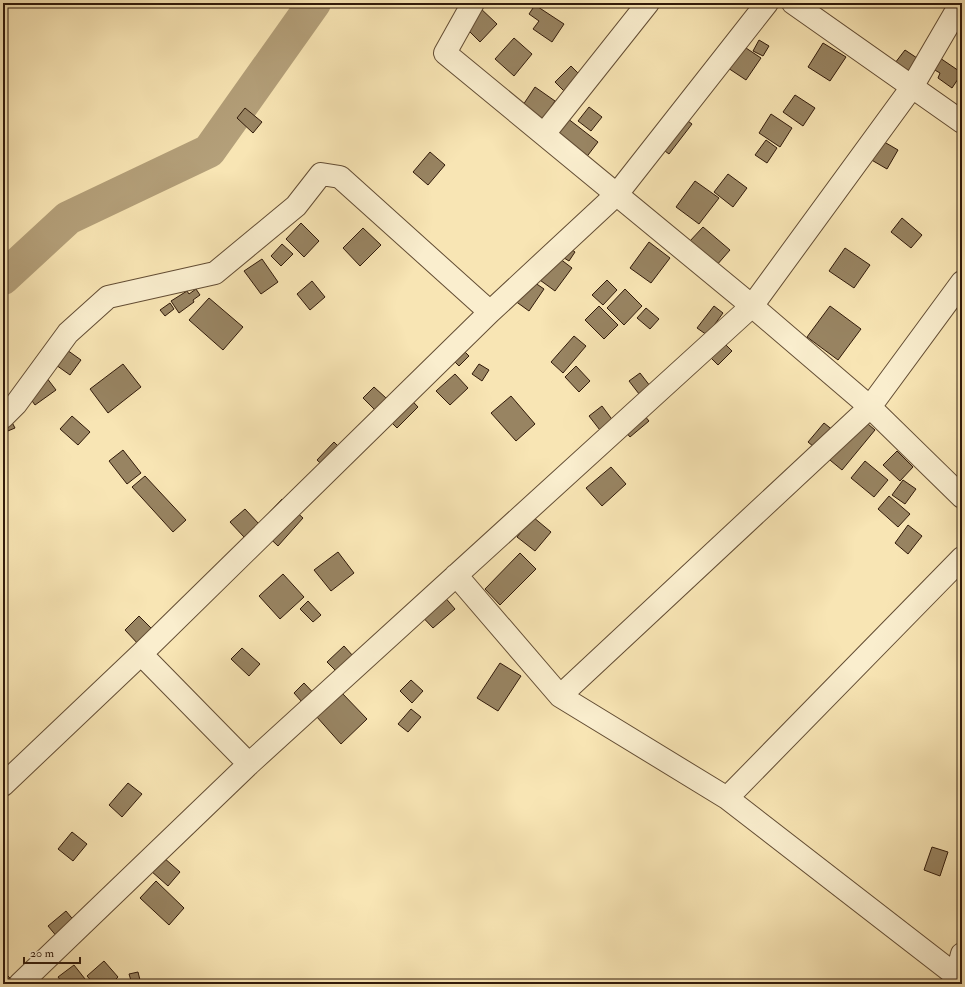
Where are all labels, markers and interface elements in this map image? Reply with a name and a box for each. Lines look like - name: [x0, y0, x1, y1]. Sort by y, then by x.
- scale bar: [24, 939, 80, 965]
- text: 20 m: [30, 946, 55, 961]

